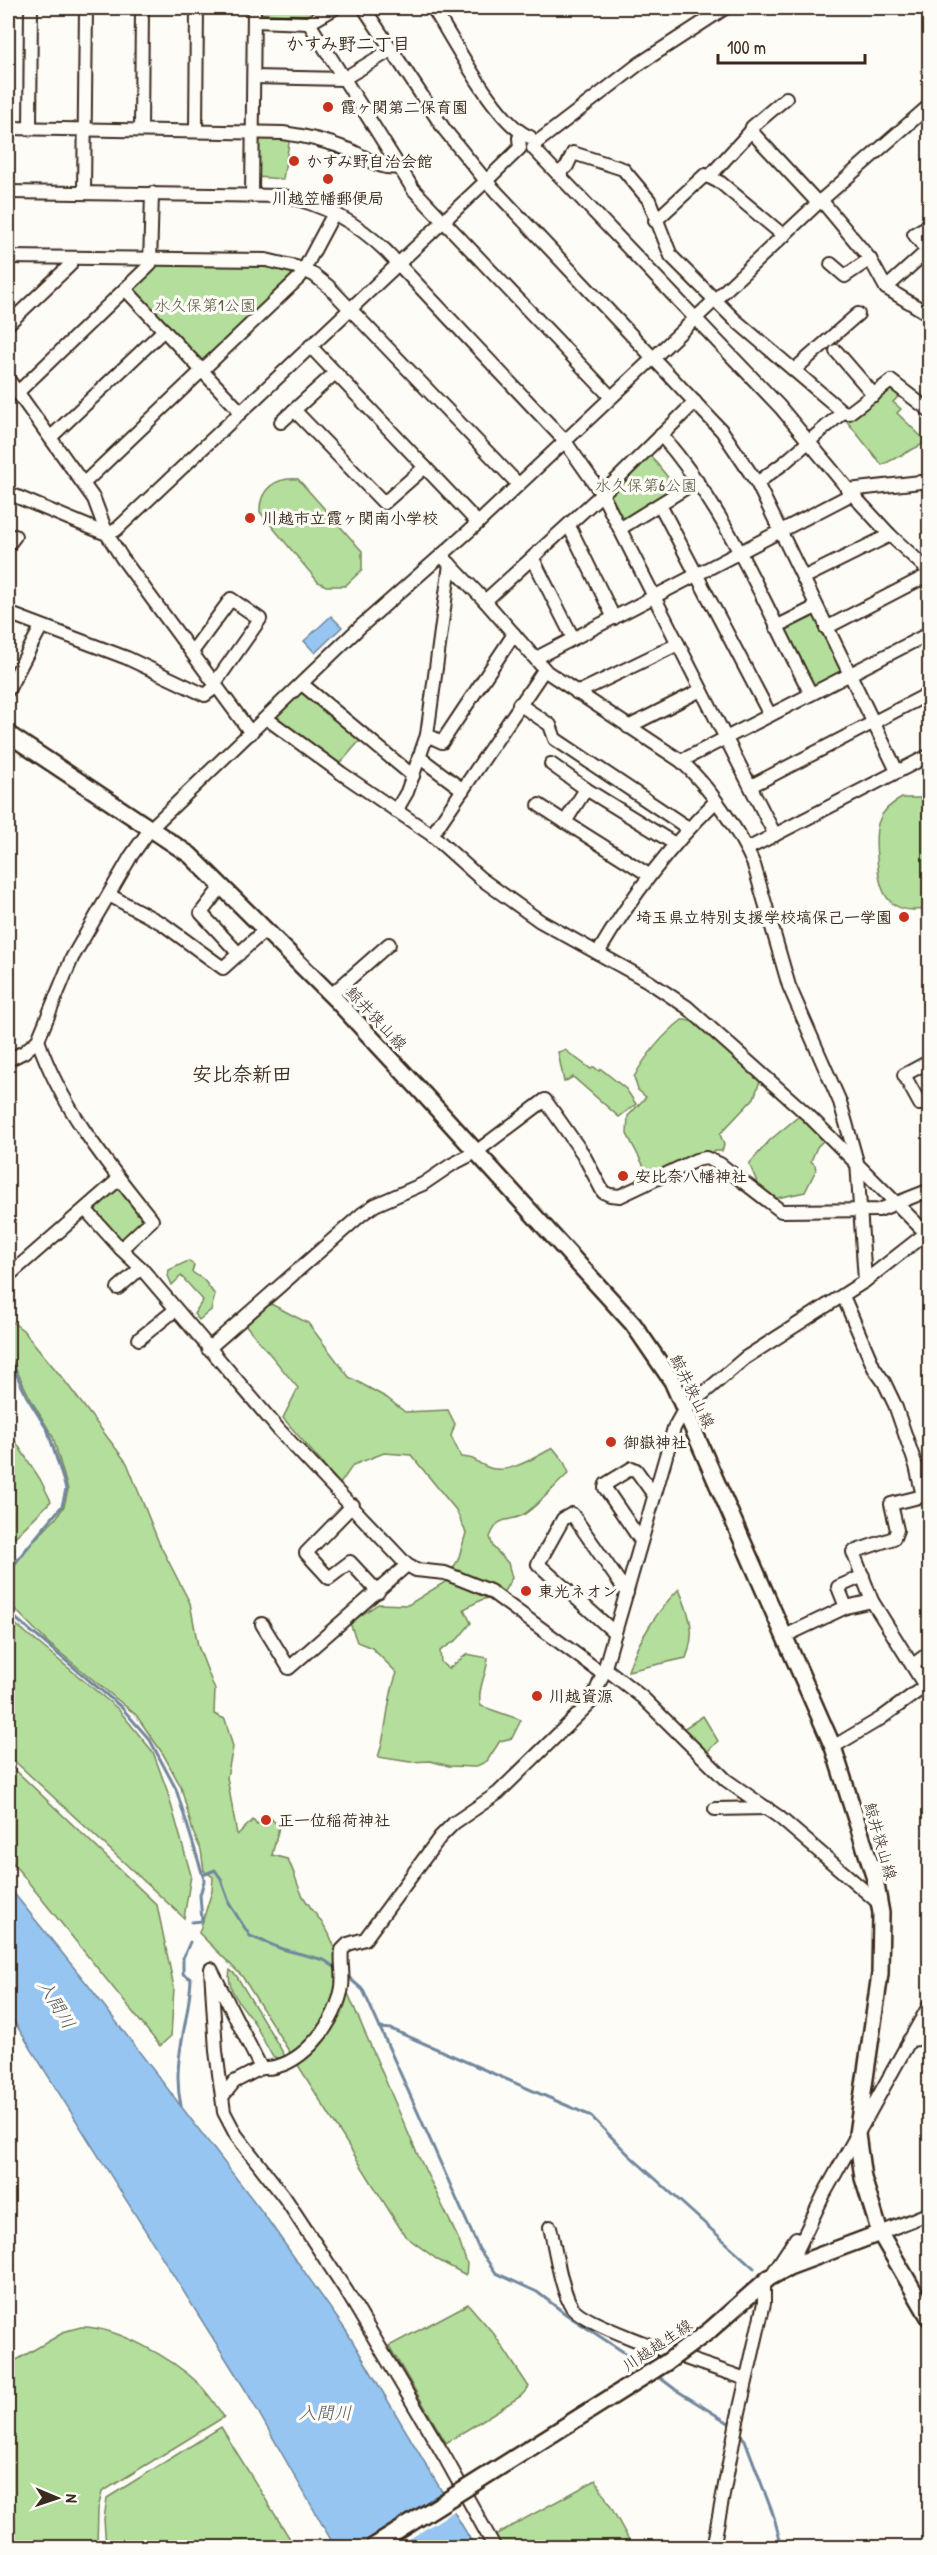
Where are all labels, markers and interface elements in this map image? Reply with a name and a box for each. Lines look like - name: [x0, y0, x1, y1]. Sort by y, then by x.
- scale bar: [718, 27, 865, 65]
- district label: かすみ野二丁目: [286, 31, 410, 56]
- text: 100 m: [727, 35, 766, 60]
- place label: 霞ヶ関第二保育園: [340, 96, 468, 118]
- marker: 霞ヶ関第二保育園: [321, 100, 335, 114]
- place label: かすみ野自治会館: [306, 150, 433, 172]
- marker: かすみ野自治会館: [287, 154, 301, 168]
- marker: 川越笠幡郵便局: [321, 172, 335, 186]
- place label: 川越笠幡郵便局: [272, 187, 384, 209]
- park label: 水久保第1公園: [154, 294, 256, 316]
- park label: 水久保第6公園: [595, 474, 697, 496]
- place label: 川越市立霞ヶ関南小学校: [262, 507, 438, 529]
- marker: 川越市立霞ヶ関南小学校: [243, 511, 257, 525]
- place label: 埼玉県立特別支援学校塙保己一学園: [636, 906, 892, 928]
- marker: 埼玉県立特別支援学校塙保己一学園: [897, 910, 911, 924]
- street label: 鯨井狭山線: [342, 981, 412, 1055]
- district label: 安比奈新田: [192, 1060, 292, 1087]
- place label: 安比奈八幡神社: [635, 1165, 747, 1187]
- marker: 安比奈八幡神社: [616, 1169, 630, 1183]
- street label: 鯨井狭山線: [666, 1350, 720, 1432]
- place label: 御嶽神社: [623, 1431, 687, 1453]
- marker: 御嶽神社: [604, 1435, 618, 1449]
- place label: 東光ネオン: [538, 1580, 618, 1602]
- marker: 東光ネオン: [519, 1584, 533, 1598]
- place label: 川越資源: [549, 1685, 613, 1707]
- marker: 川越資源: [530, 1689, 544, 1703]
- street label: 鯨井狭山線: [859, 1800, 903, 1882]
- place label: 正一位稲荷神社: [278, 1809, 390, 1831]
- marker: 正一位稲荷神社: [259, 1813, 273, 1827]
- water label: 入間川: [32, 1974, 82, 2034]
- street label: 川越越生線: [618, 2314, 696, 2376]
- water label: 入間川: [298, 2400, 352, 2425]
- north arrow: [27, 2468, 87, 2528]
- text: N: [61, 2494, 83, 2504]

